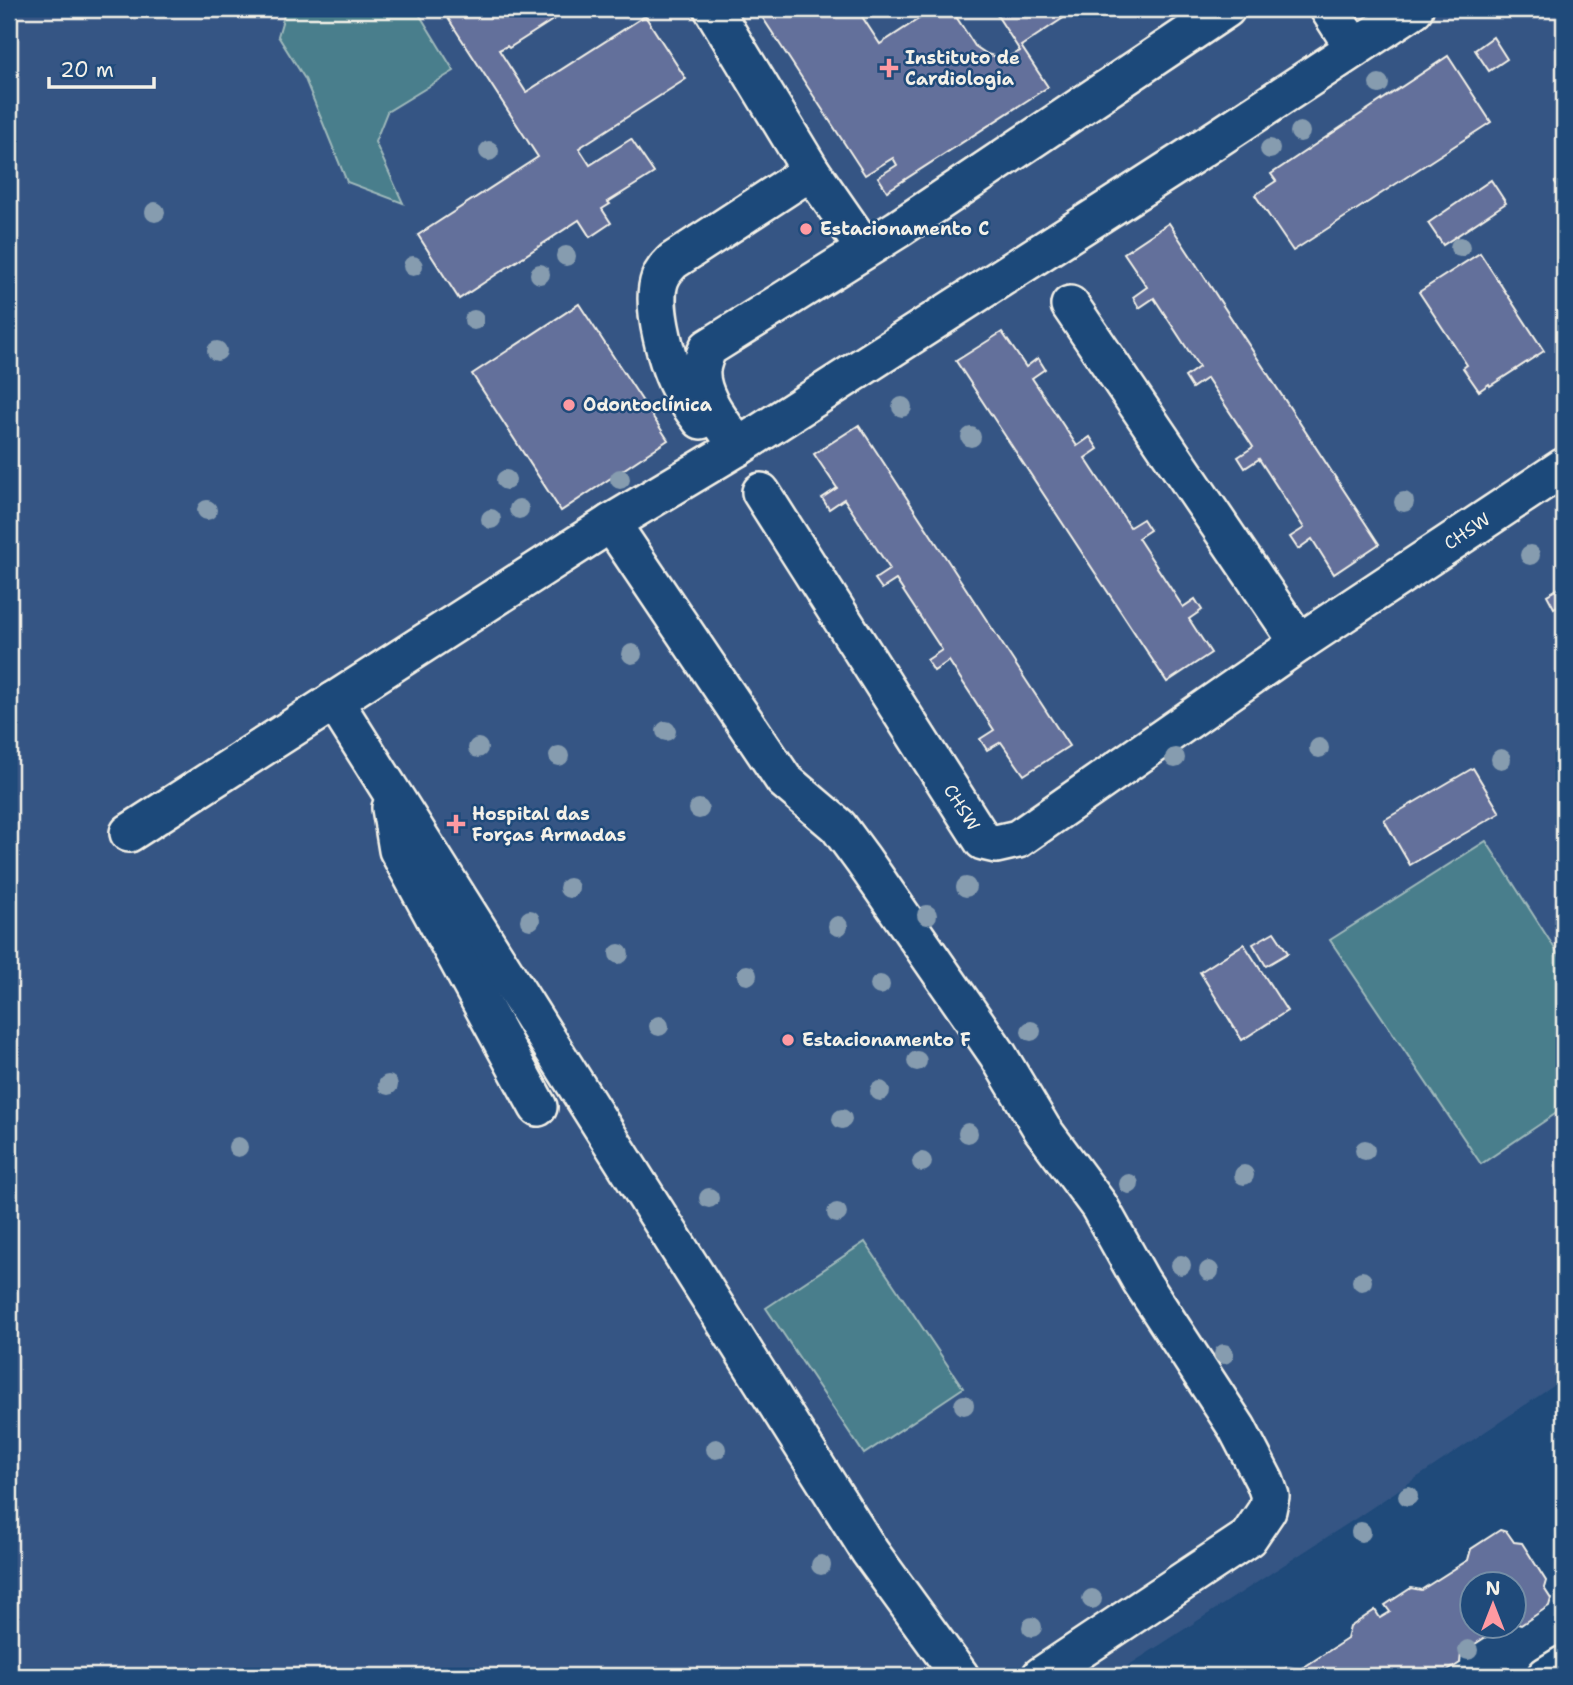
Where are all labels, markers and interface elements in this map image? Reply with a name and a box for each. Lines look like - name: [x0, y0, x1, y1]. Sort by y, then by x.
- scale bar: [49, 46, 154, 90]
- place label: Instituto de Cardiologia: [905, 46, 1020, 91]
- text: 20 m: [60, 56, 114, 84]
- marker: Instituto de Cardiologia: [879, 58, 899, 78]
- place label: Estacionamento C: [820, 217, 989, 241]
- marker: Estacionamento C: [798, 221, 814, 237]
- place label: Odontoclínica: [583, 393, 713, 417]
- marker: Odontoclínica: [561, 397, 577, 413]
- street label: CHSW: [1439, 507, 1495, 555]
- street label: CHSW: [938, 780, 986, 836]
- place label: Hospital das Forças Armadas: [472, 802, 626, 847]
- marker: Hospital das Forças Armadas: [446, 814, 466, 834]
- place label: Estacionamento F: [802, 1028, 971, 1052]
- marker: Estacionamento F: [780, 1032, 796, 1048]
- north arrow: [1458, 1570, 1528, 1640]
- text: N: [1485, 1576, 1501, 1601]

